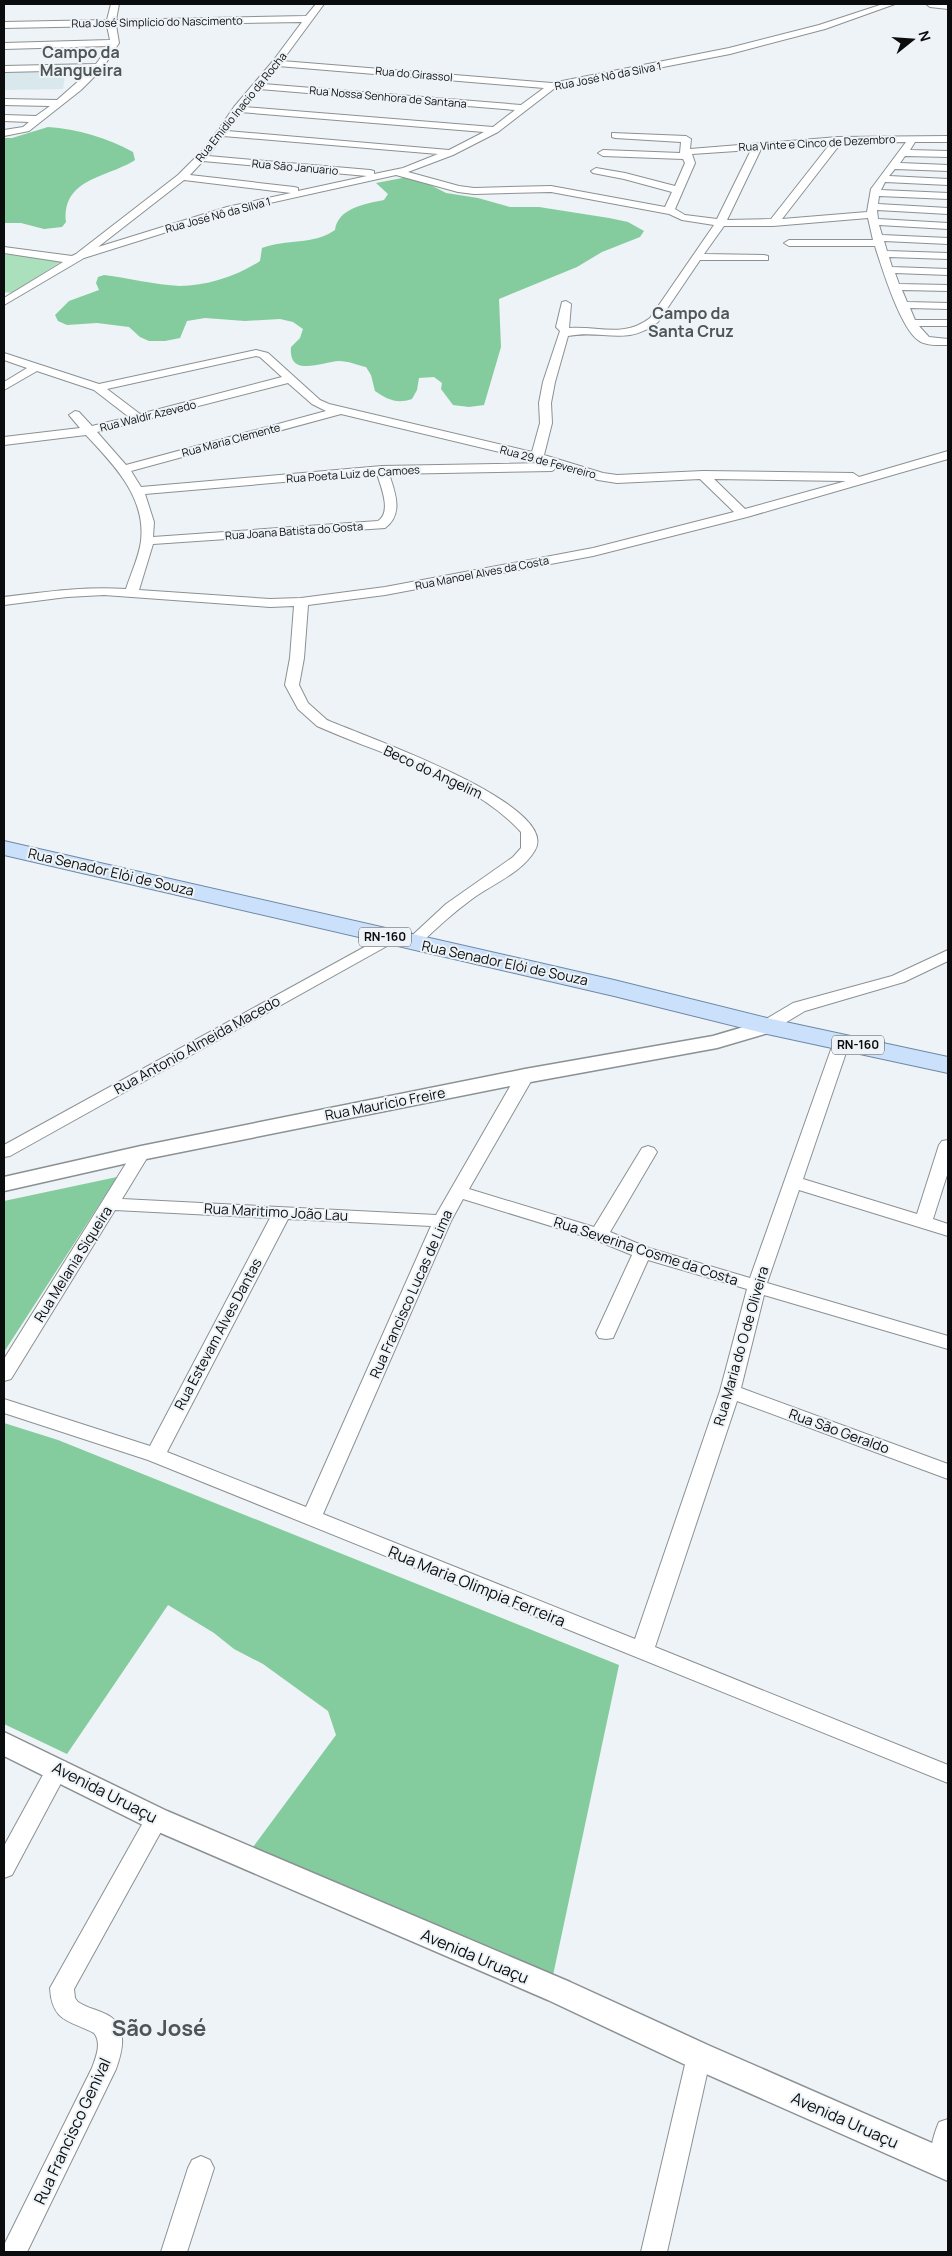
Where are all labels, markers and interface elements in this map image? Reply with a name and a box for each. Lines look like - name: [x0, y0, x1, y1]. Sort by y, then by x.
- street label: Rua José Simplício do Nascimento: [71, 12, 243, 30]
- north arrow: [887, 15, 937, 65]
- text: N: [914, 28, 935, 44]
- district label: Campo da Mangueira: [40, 41, 122, 81]
- street label: Rua Emidio Inacio da Rocha: [192, 49, 290, 165]
- street label: Rua José Nô da Silva 1: [553, 58, 663, 93]
- street label: Rua do Girassol: [375, 63, 453, 84]
- street label: Rua Nossa Senhora de Santana: [309, 82, 467, 111]
- street label: Rua Vinte e Cinco de Dezembro: [738, 131, 896, 154]
- street label: Rua São Januario: [251, 155, 339, 178]
- street label: Rua José Nô da Silva 1: [163, 193, 272, 236]
- district label: Campo da Santa Cruz: [648, 302, 734, 342]
- street label: Rua Waldir Azevedo: [98, 396, 198, 435]
- street label: Rua Maria Clemente: [180, 419, 282, 460]
- street label: Rua 29 de Fevereiro: [498, 441, 598, 482]
- street label: Rua Poeta Luiz de Camoes: [286, 461, 421, 486]
- street label: Rua Joana Batista do Gosta: [224, 518, 364, 543]
- street label: Rua Manoel Alves da Costa: [414, 552, 550, 593]
- street label: Beco do Angelim: [381, 740, 486, 803]
- street label: Rua Senador Elói de Souza: [26, 843, 196, 900]
- road number: RN-160: [359, 928, 411, 946]
- street label: Rua Senador Elói de Souza: [420, 936, 590, 989]
- street label: Rua Antonio Almeida Macedo: [110, 991, 283, 1098]
- road number: RN-160: [832, 1036, 884, 1054]
- street label: Rua Maurício Freire: [323, 1083, 447, 1125]
- street label: Rua Maritimo João Lau: [204, 1198, 349, 1225]
- street label: Rua Melania Siqueira: [29, 1202, 116, 1325]
- street label: Rua Francisco Lucas de Lima: [365, 1206, 456, 1381]
- street label: Rua Severina Cosme da Costa: [552, 1212, 741, 1289]
- street label: Rua Estevam Alves Dantas: [170, 1255, 266, 1413]
- street label: Rua Maria do O de Oliveira: [709, 1264, 772, 1428]
- street label: Rua São Geraldo: [786, 1404, 892, 1458]
- street label: Rua Maria Olimpia Ferreira: [385, 1540, 569, 1632]
- street label: Avenida Uruaçu: [49, 1756, 161, 1828]
- street label: Avenida Uruaçu: [418, 1923, 532, 1989]
- district label: São José: [112, 2013, 206, 2043]
- street label: Rua Francisco Genival: [28, 2054, 116, 2208]
- street label: Avenida Uruaçu: [788, 2087, 902, 2153]

